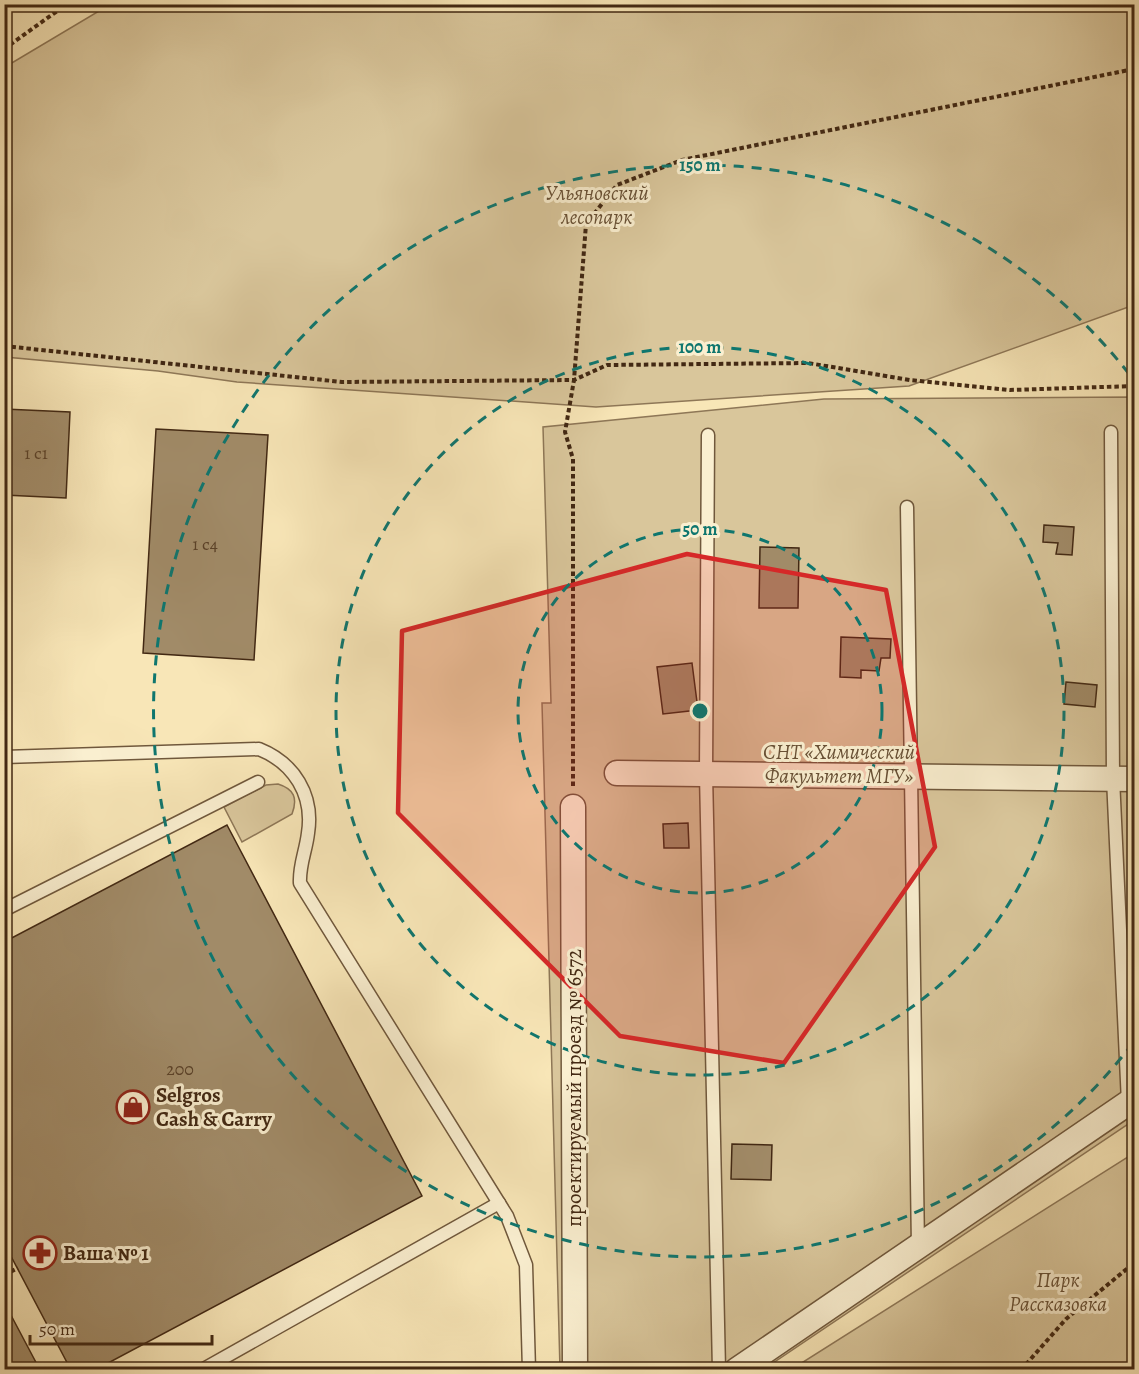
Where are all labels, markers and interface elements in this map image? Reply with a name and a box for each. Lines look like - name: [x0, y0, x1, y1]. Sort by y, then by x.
- text: 150 m: [679, 153, 721, 177]
- park label: Ульяновский лесопарк: [545, 179, 649, 231]
- text: 100 m: [679, 335, 721, 359]
- house number: 1 с1: [24, 441, 48, 465]
- text: 50 m: [683, 517, 717, 541]
- house number: 1 с4: [192, 532, 218, 556]
- centre of rings: [690, 701, 710, 721]
- park label: СНТ «Химический Факультет МГУ»: [763, 738, 915, 790]
- street label: проектируемый проезд № 6572: [560, 949, 588, 1227]
- house number: 200: [166, 1057, 194, 1081]
- place label: Selgros Cash & Carry: [156, 1081, 273, 1133]
- shop icon: Selgros Cash & Carry: [115, 1089, 151, 1125]
- pharmacy icon: Ваша № 1: [22, 1235, 58, 1271]
- place label: Ваша № 1: [63, 1239, 149, 1267]
- park label: Парк Рассказовка: [1009, 1266, 1107, 1318]
- scale bar: [30, 1308, 212, 1346]
- text: 50 m: [39, 1317, 75, 1341]

